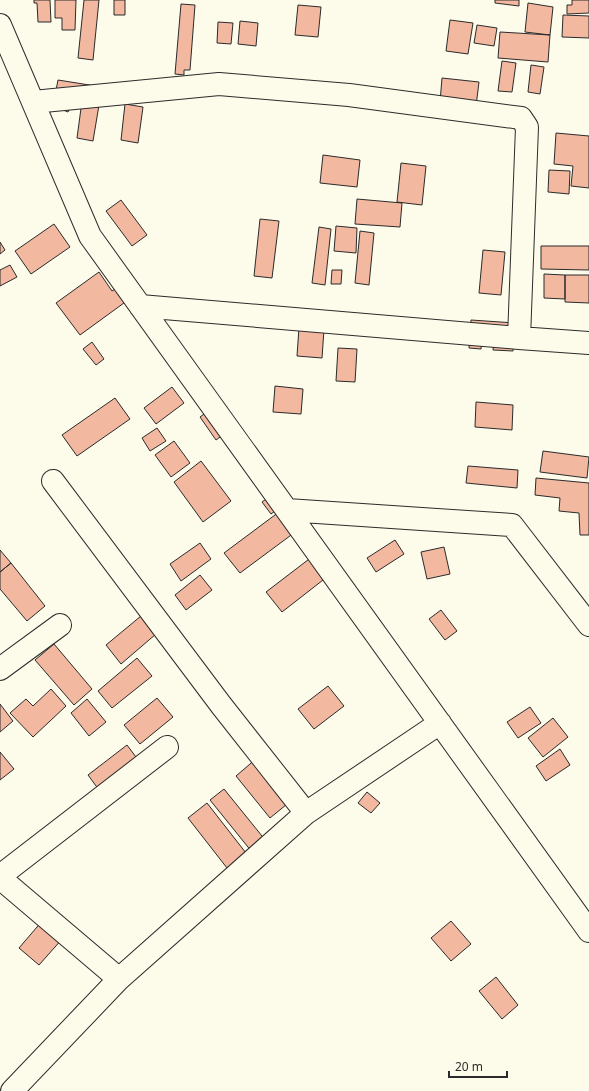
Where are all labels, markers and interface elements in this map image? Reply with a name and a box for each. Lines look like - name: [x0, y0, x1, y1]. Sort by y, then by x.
- scale bar: [449, 1053, 507, 1079]
- text: 20 m: [455, 1058, 483, 1075]

